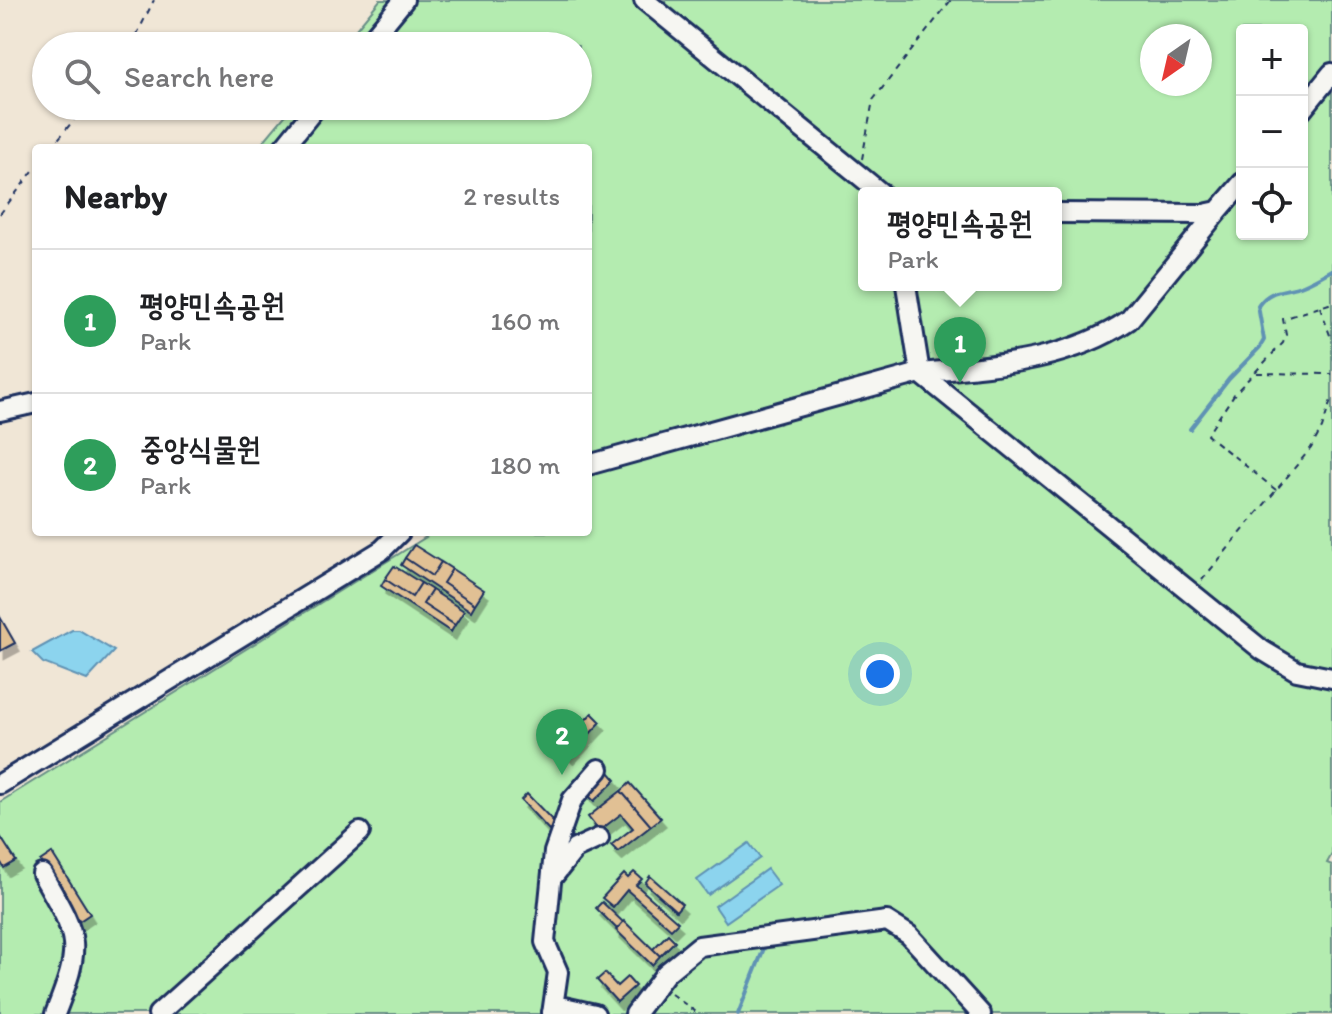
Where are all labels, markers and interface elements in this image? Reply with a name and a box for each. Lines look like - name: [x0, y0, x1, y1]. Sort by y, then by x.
- north arrow: [1140, 24, 1212, 96]
- map controls: [1236, 24, 1308, 240]
- button: +: [1236, 24, 1308, 96]
- search box: [32, 32, 592, 120]
- icon: search: [60, 54, 104, 98]
- text: Search here: [124, 58, 274, 95]
- button: −: [1236, 96, 1308, 168]
- button: locate: [1236, 168, 1308, 240]
- text: Nearby: [64, 176, 167, 217]
- text: 2 results: [463, 180, 560, 212]
- popup: [858, 187, 1062, 291]
- text: 평양민속공원: [888, 204, 1032, 241]
- text: Park: [888, 243, 939, 275]
- text: 평양민속공원: [140, 286, 285, 323]
- text: 1: [84, 305, 96, 337]
- text: 160 m: [490, 305, 560, 337]
- pin: 1: [934, 317, 986, 383]
- text: Park: [140, 325, 191, 357]
- text: 중앙식물원: [140, 430, 261, 467]
- text: 2: [83, 449, 97, 481]
- text: 180 m: [490, 449, 560, 481]
- text: Park: [140, 469, 191, 501]
- your location: [860, 654, 900, 694]
- pin: 2: [536, 709, 588, 775]

